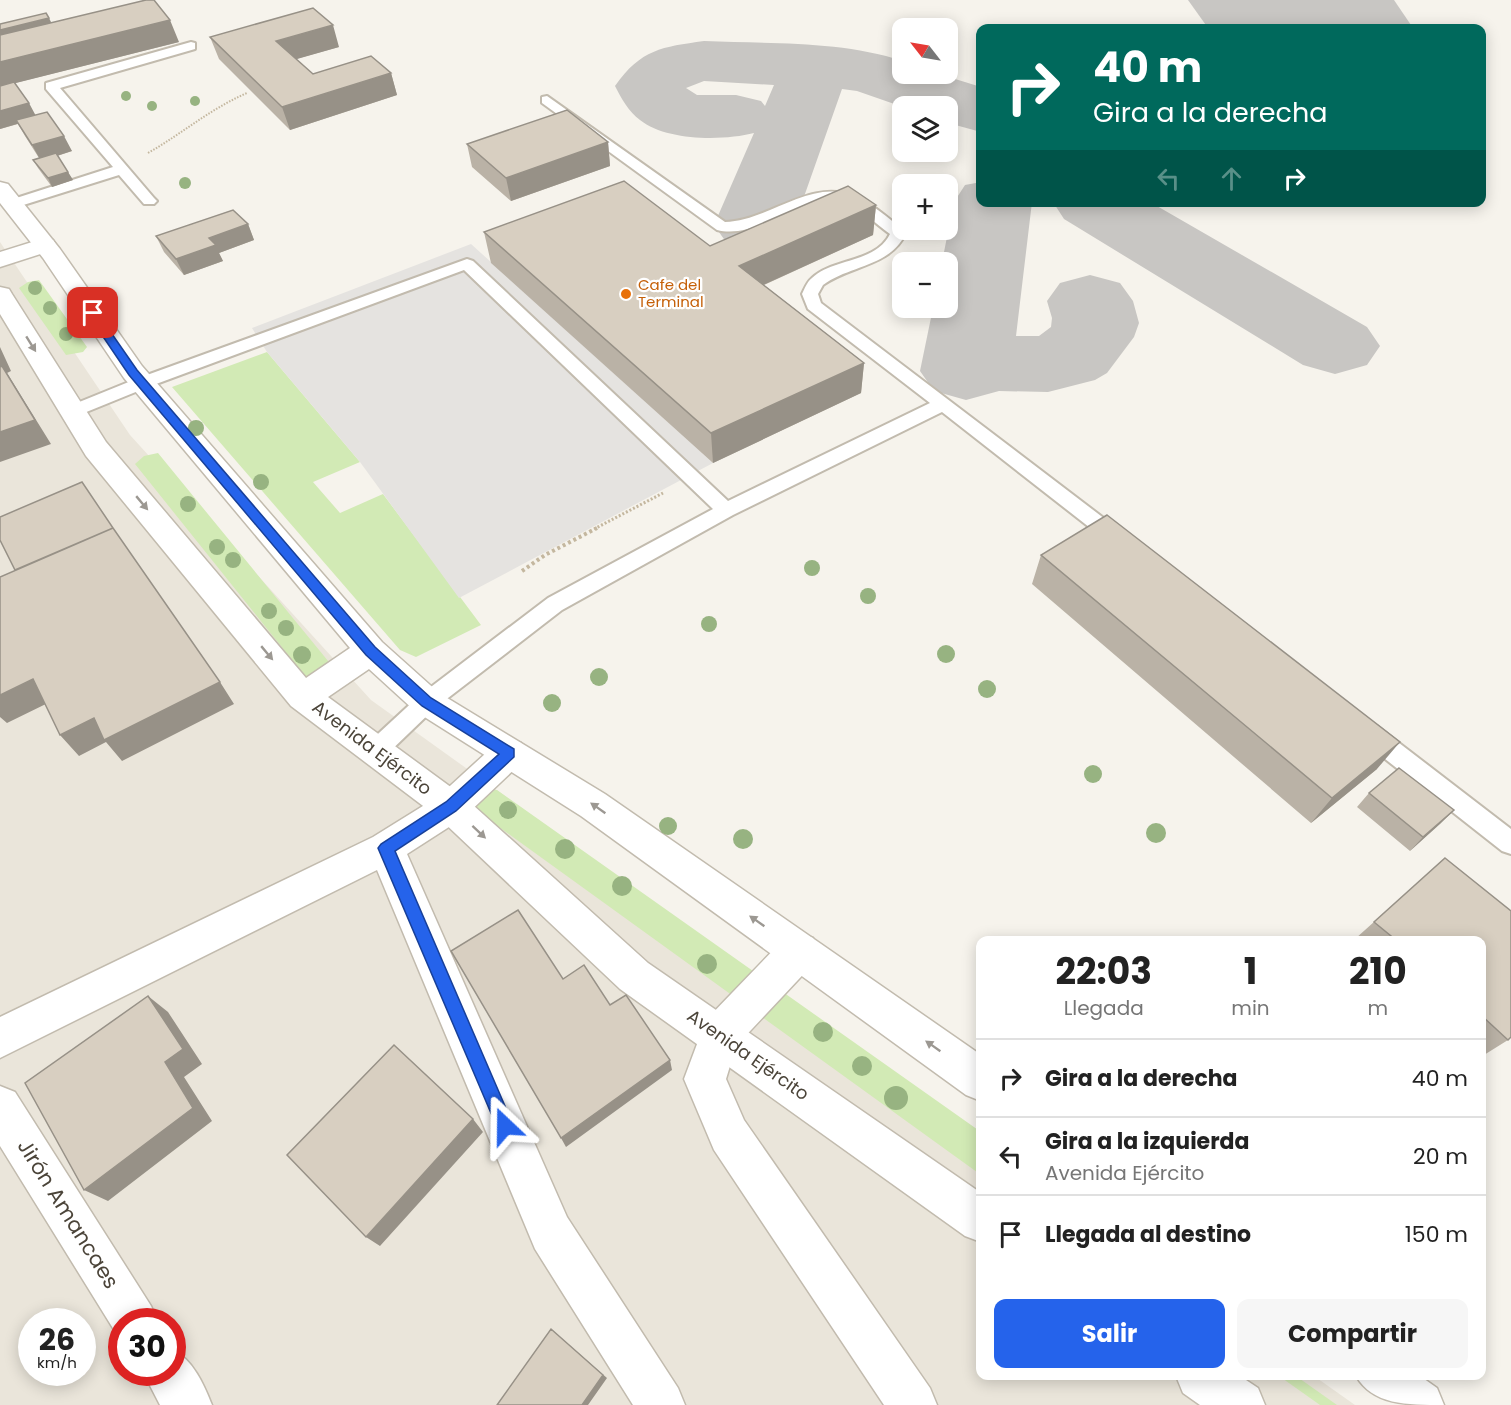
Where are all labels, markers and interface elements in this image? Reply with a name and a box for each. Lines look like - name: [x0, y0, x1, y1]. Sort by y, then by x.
- north arrow: [892, 18, 958, 84]
- map controls: [892, 18, 958, 318]
- text: 40 m: [1093, 38, 1202, 97]
- icon: right: [994, 48, 1072, 126]
- text: Gira a la derecha: [1093, 94, 1327, 131]
- button: layers: [892, 96, 958, 162]
- icon: left: [1152, 162, 1185, 195]
- icon: ahead: [1215, 162, 1248, 195]
- icon: right: [1278, 162, 1311, 195]
- button: +: [892, 174, 958, 240]
- button: −: [892, 252, 958, 318]
- place label: Cafe del Terminal: [638, 274, 704, 312]
- pin: [67, 287, 118, 338]
- marker: Cafe del Terminal: [619, 287, 633, 301]
- icon: arrive: [76, 296, 109, 329]
- one-way arrow: [25, 335, 36, 352]
- one-way arrow: [135, 495, 148, 510]
- one-way arrow: [260, 645, 273, 661]
- street label: Avenida Ejército: [307, 694, 437, 801]
- one-way arrow: [591, 802, 607, 814]
- one-way arrow: [471, 825, 486, 838]
- one-way arrow: [750, 916, 765, 928]
- text: 22:03: [1055, 946, 1152, 997]
- text: 1: [1244, 946, 1257, 997]
- text: 210: [1349, 946, 1407, 997]
- text: Llegada: [1064, 994, 1144, 1022]
- text: min: [1231, 994, 1270, 1022]
- text: m: [1368, 994, 1388, 1022]
- street label: Avenida Ejército: [682, 1003, 814, 1106]
- one-way arrow: [926, 1040, 942, 1052]
- icon: right: [994, 1062, 1027, 1095]
- text: Gira a la derecha: [1045, 1063, 1238, 1094]
- text: 40 m: [1412, 1063, 1468, 1094]
- position arrow: [473, 1094, 537, 1158]
- text: Gira a la izquierda: [1045, 1126, 1249, 1157]
- street label: Jirón Amancaes: [11, 1134, 126, 1294]
- icon: left: [994, 1140, 1027, 1173]
- text: 20 m: [1413, 1141, 1468, 1172]
- text: Avenida Ejército: [1045, 1159, 1204, 1187]
- icon: arrive: [994, 1218, 1027, 1251]
- text: Llegada al destino: [1045, 1219, 1251, 1250]
- text: 150 m: [1405, 1219, 1468, 1250]
- button: Salir: [994, 1299, 1225, 1368]
- button: Compartir: [1237, 1299, 1468, 1368]
- speed limit sign: 30: [108, 1308, 186, 1386]
- text: 26: [39, 1318, 75, 1361]
- text: km/h: [37, 1352, 77, 1373]

